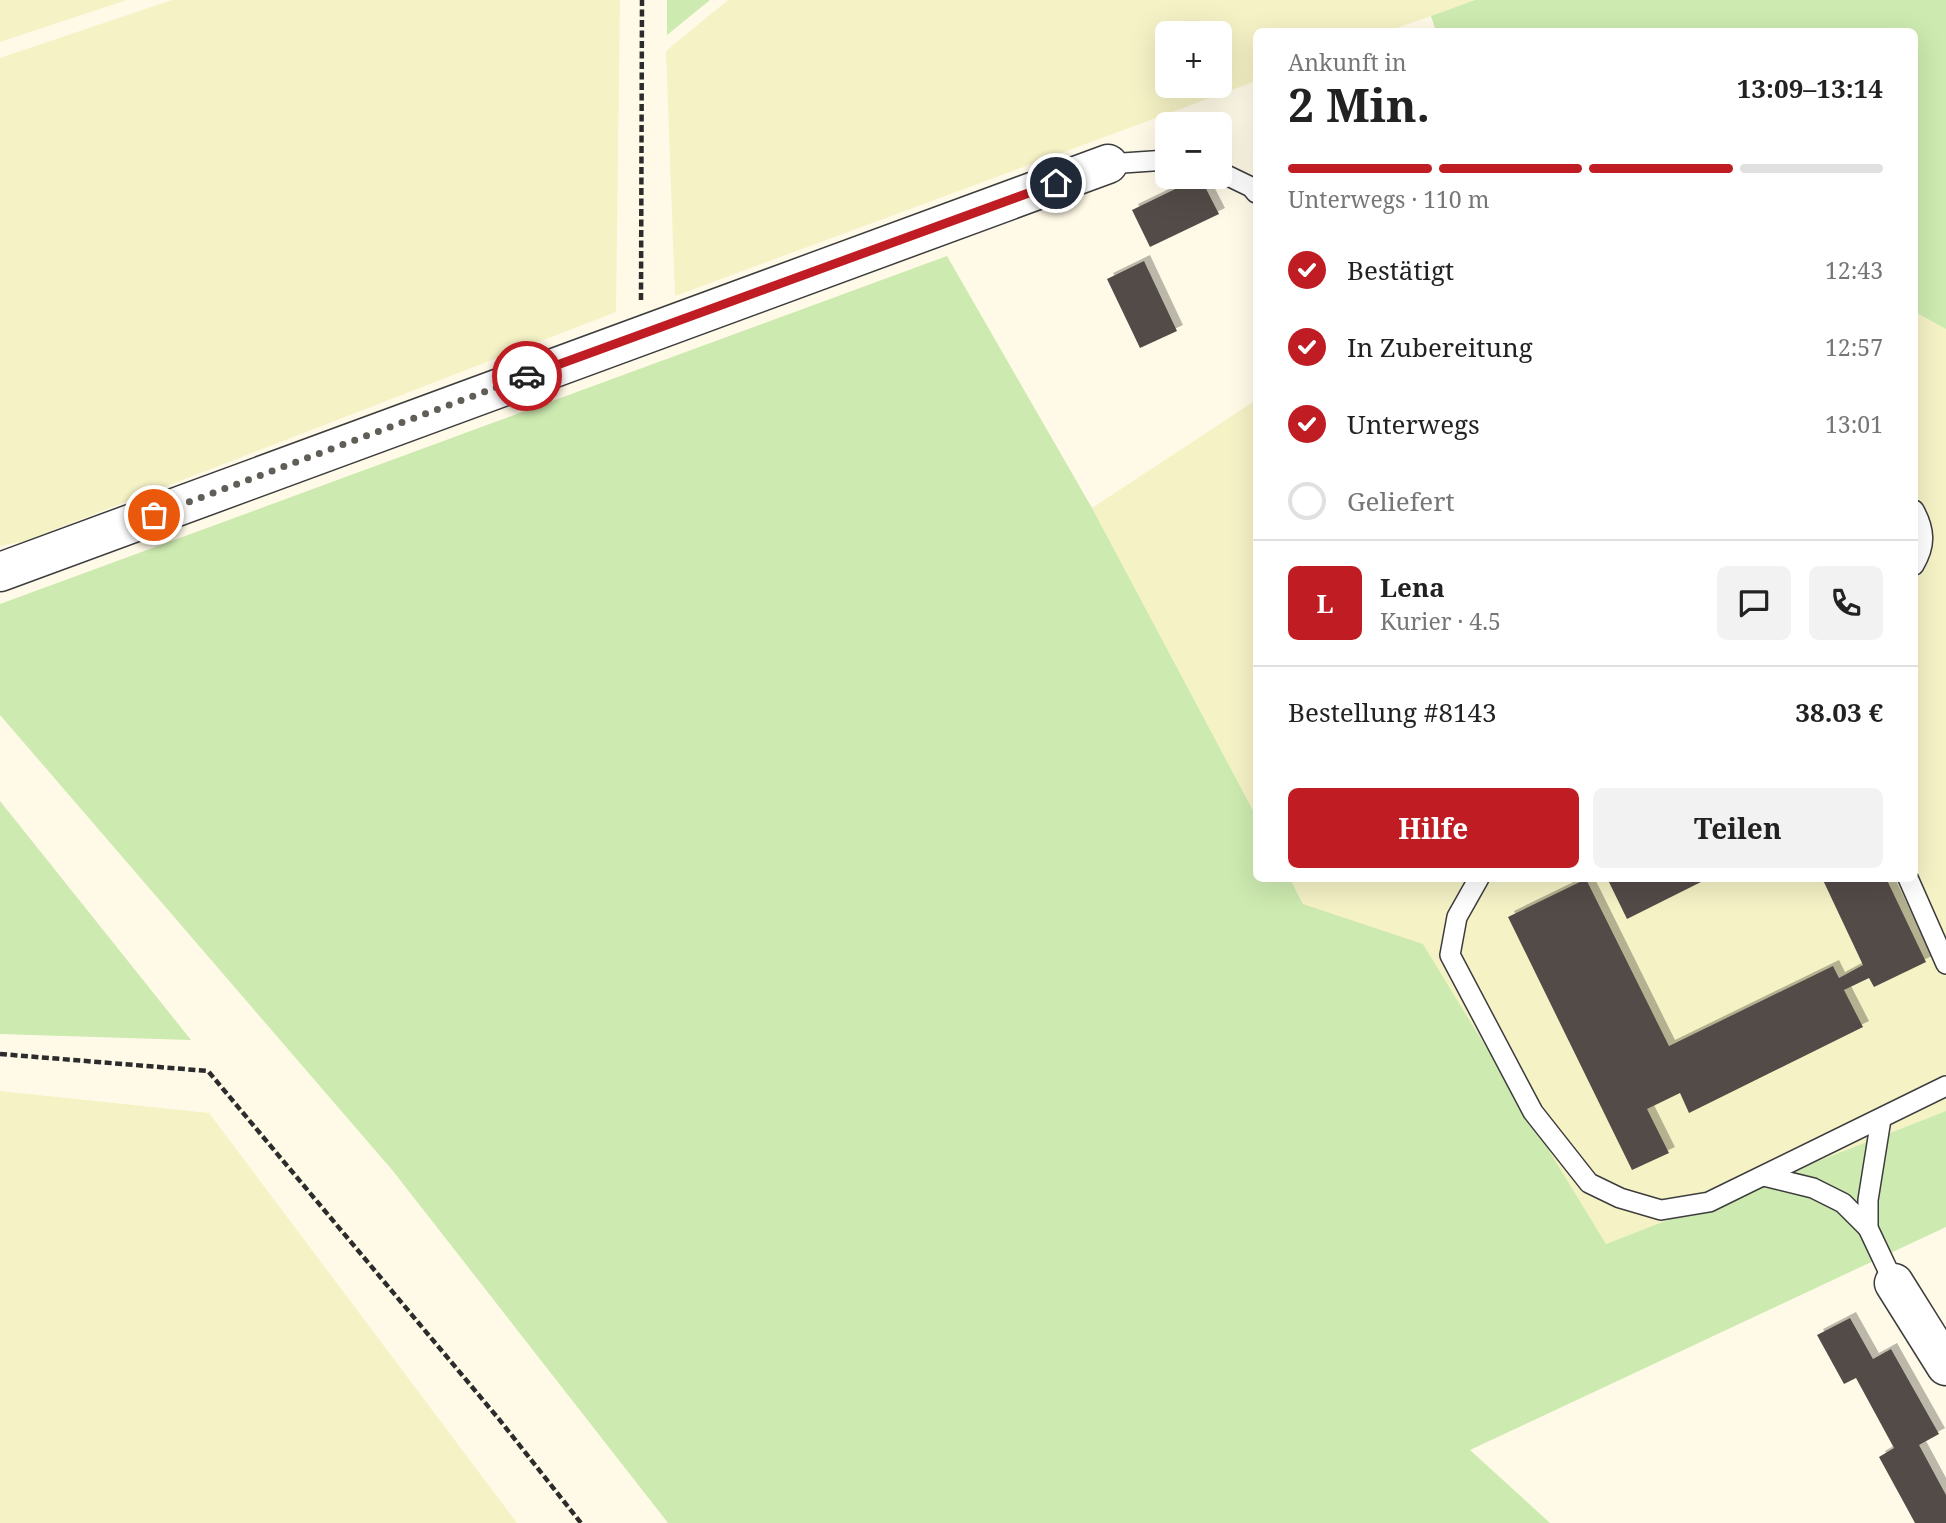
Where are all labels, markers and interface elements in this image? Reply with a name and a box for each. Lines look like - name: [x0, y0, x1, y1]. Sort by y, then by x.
- map controls: [1155, 21, 1232, 189]
- button: +: [1155, 21, 1232, 98]
- text: Ankunft in: [1288, 46, 1407, 78]
- text: 13:09–13:14: [1737, 70, 1883, 106]
- text: 2 Min.: [1288, 73, 1430, 135]
- button: −: [1155, 112, 1232, 189]
- pin: [1026, 153, 1086, 213]
- icon: home: [1037, 164, 1075, 202]
- text: Unterwegs · 110 m: [1288, 183, 1489, 215]
- icon: check: [1288, 251, 1326, 289]
- text: Bestätigt: [1347, 252, 1454, 288]
- text: 12:43: [1825, 254, 1883, 286]
- icon: check: [1288, 328, 1326, 366]
- text: In Zubereitung: [1347, 329, 1533, 365]
- text: 12:57: [1825, 331, 1883, 363]
- courier: [492, 341, 562, 411]
- icon: car: [508, 357, 546, 395]
- icon: check: [1288, 405, 1326, 443]
- text: Unterwegs: [1347, 406, 1480, 442]
- text: 13:01: [1825, 408, 1883, 440]
- text: Geliefert: [1347, 483, 1455, 519]
- pin: [124, 485, 184, 545]
- icon: bag: [135, 496, 173, 534]
- button: chat: [1717, 566, 1791, 640]
- button: phone: [1809, 566, 1883, 640]
- text: Lena: [1380, 569, 1445, 605]
- text: L: [1316, 585, 1334, 621]
- text: Kurier · 4.5: [1380, 605, 1501, 637]
- text: Bestellung #8143: [1288, 694, 1497, 730]
- text: 38.03 €: [1795, 694, 1883, 730]
- button: Hilfe: [1288, 788, 1579, 868]
- button: Teilen: [1593, 788, 1883, 868]

